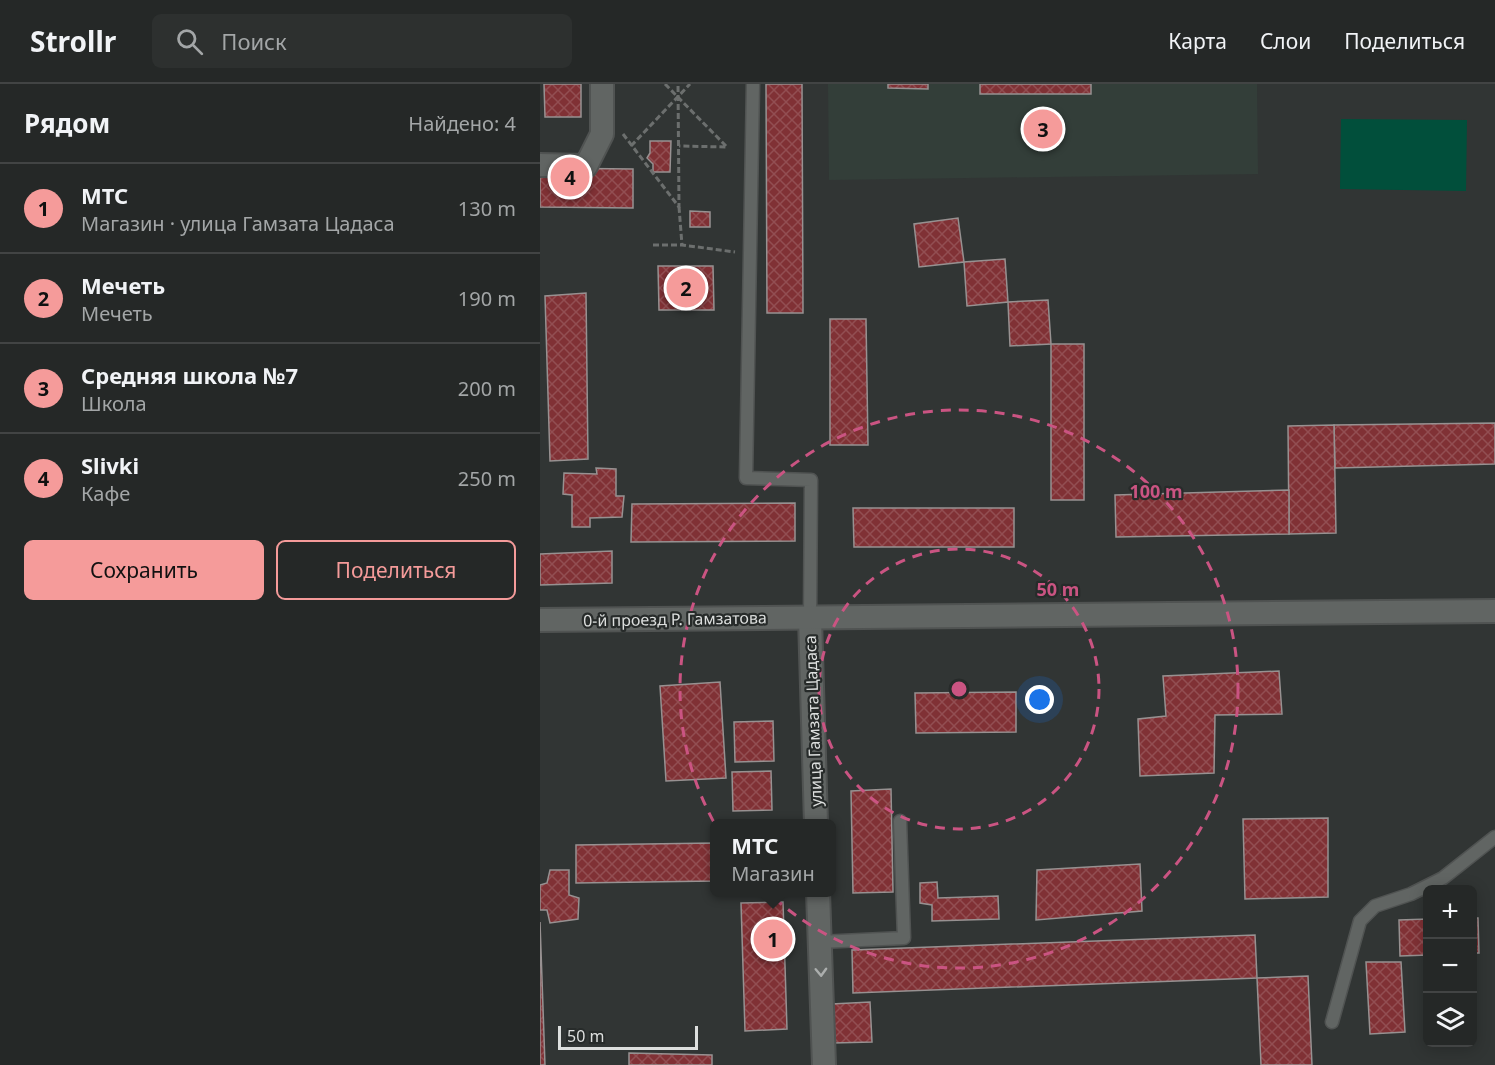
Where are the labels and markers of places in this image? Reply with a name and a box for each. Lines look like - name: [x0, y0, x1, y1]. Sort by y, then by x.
- pin: 3: [1024, 106, 1062, 152]
- pin: 4: [550, 154, 590, 200]
- pin: 2: [666, 266, 706, 310]
- centre of rings: [949, 679, 969, 699]
- pin: 1: [754, 916, 792, 962]

